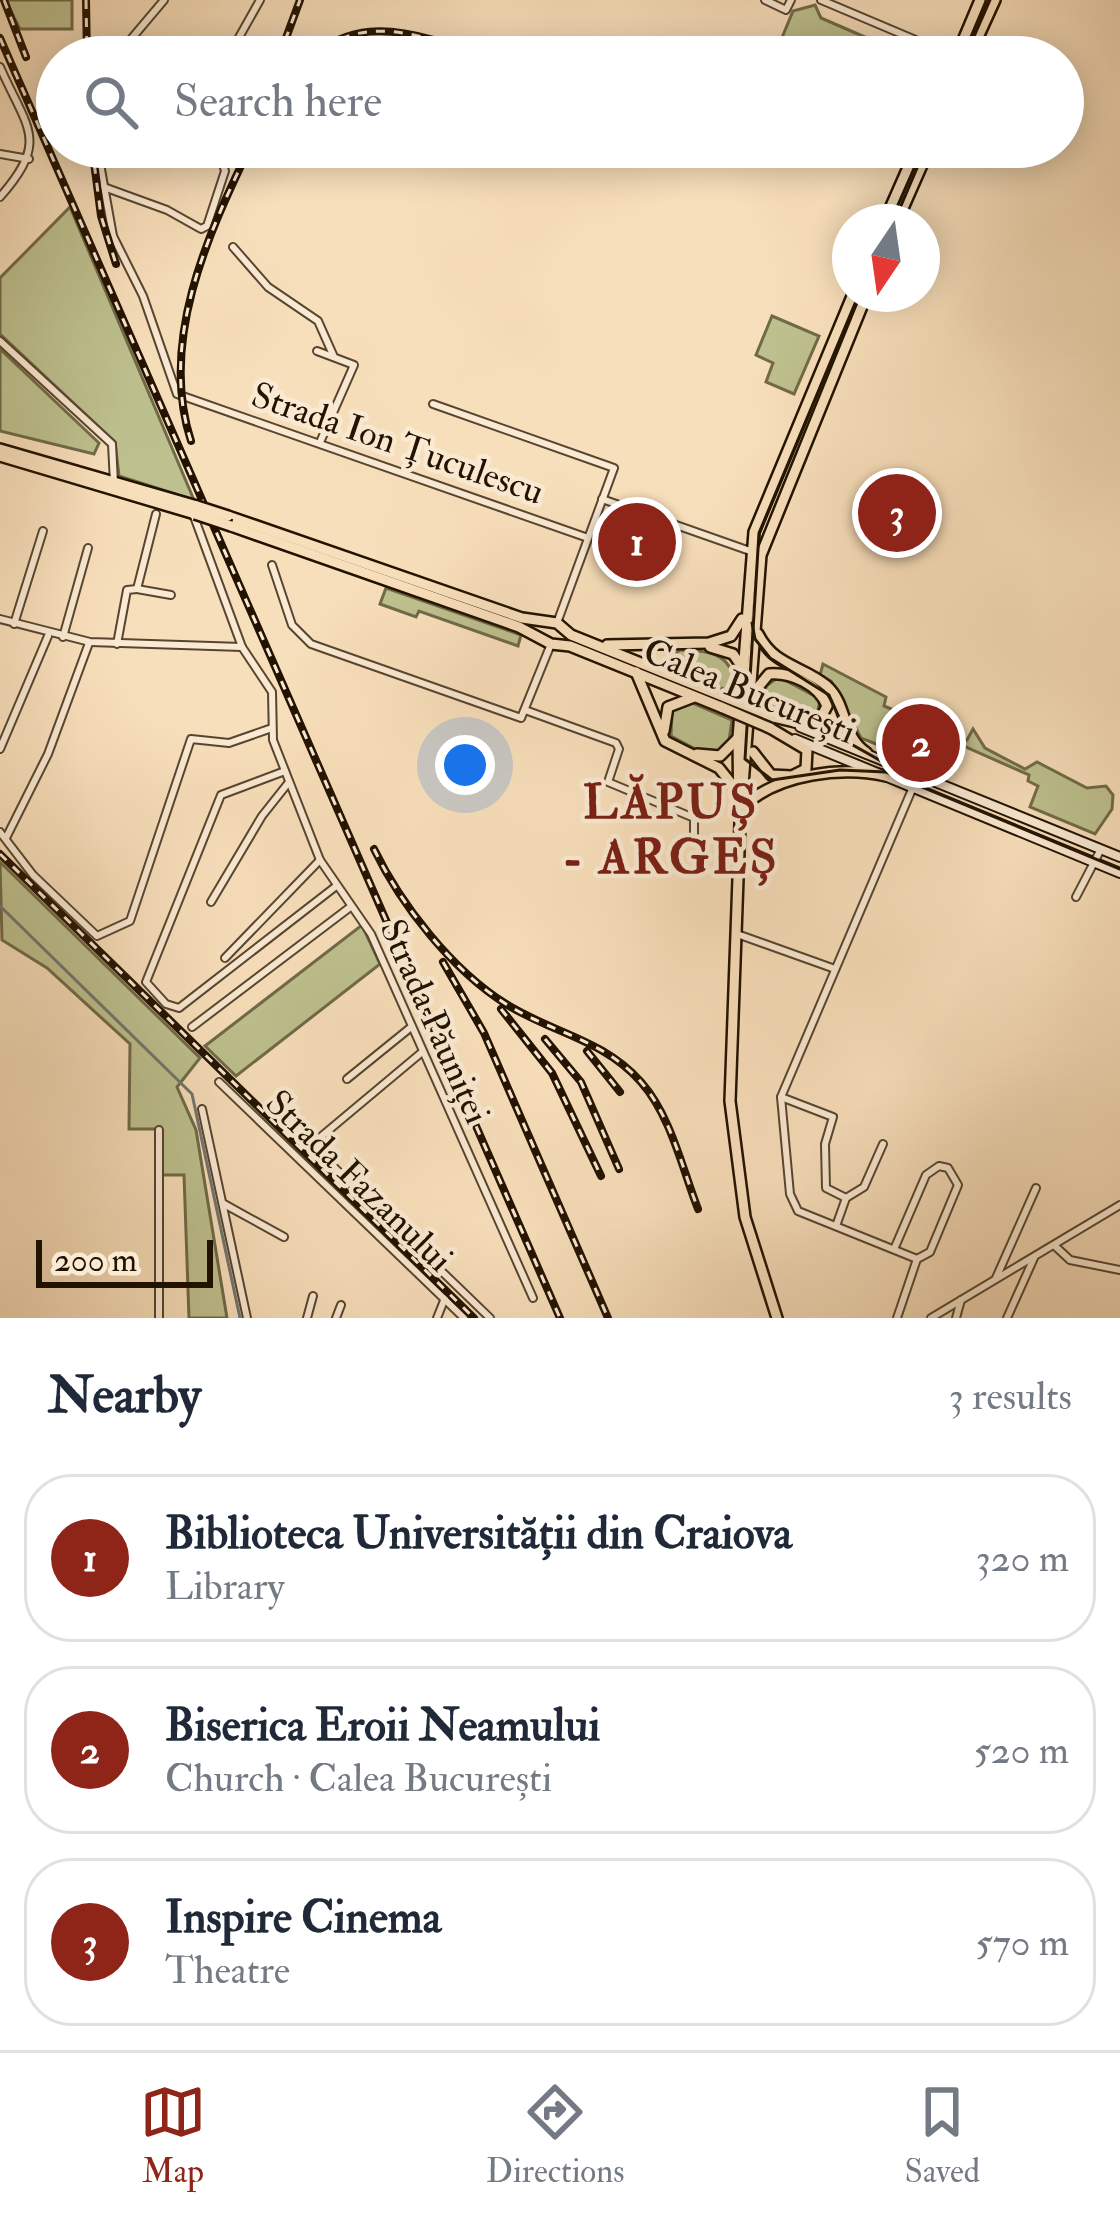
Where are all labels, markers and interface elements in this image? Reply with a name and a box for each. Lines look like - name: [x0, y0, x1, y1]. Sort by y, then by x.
- search box: [36, 36, 1084, 168]
- icon: search: [78, 69, 144, 135]
- text: Search here: [174, 74, 382, 130]
- north arrow: [832, 204, 940, 312]
- street label: Strada Ion Țuculescu: [246, 372, 549, 514]
- pin: 3: [858, 468, 936, 558]
- pin: 1: [598, 497, 676, 587]
- street label: Calea București: [637, 628, 862, 754]
- pin: 2: [882, 698, 960, 788]
- your location: [435, 735, 495, 795]
- district label: LĂPUȘ - ARGEȘ: [563, 773, 779, 888]
- street label: Strada Păuniței: [370, 913, 500, 1131]
- street label: Strada Fazanului: [256, 1081, 462, 1282]
- scale bar: [36, 1234, 213, 1287]
- text: 200 m: [54, 1240, 137, 1281]
- text: Nearby: [48, 1364, 201, 1428]
- text: 3 results: [949, 1372, 1072, 1421]
- text: Biblioteca Universității din Craiova: [165, 1506, 792, 1562]
- text: 1: [83, 1534, 97, 1583]
- text: 320 m: [976, 1534, 1069, 1583]
- text: Library: [165, 1562, 285, 1611]
- text: Biserica Eroii Neamului: [165, 1698, 600, 1754]
- text: 2: [80, 1726, 100, 1775]
- text: 520 m: [974, 1726, 1069, 1775]
- text: Church · Calea București: [165, 1754, 552, 1803]
- text: Inspire Cinema: [165, 1890, 441, 1946]
- text: 3: [83, 1918, 97, 1967]
- text: 570 m: [976, 1918, 1069, 1967]
- text: Theatre: [165, 1946, 290, 1995]
- tab: Map: [140, 2079, 206, 2192]
- tab: Directions: [486, 2079, 625, 2192]
- tab: Saved: [905, 2079, 980, 2192]

